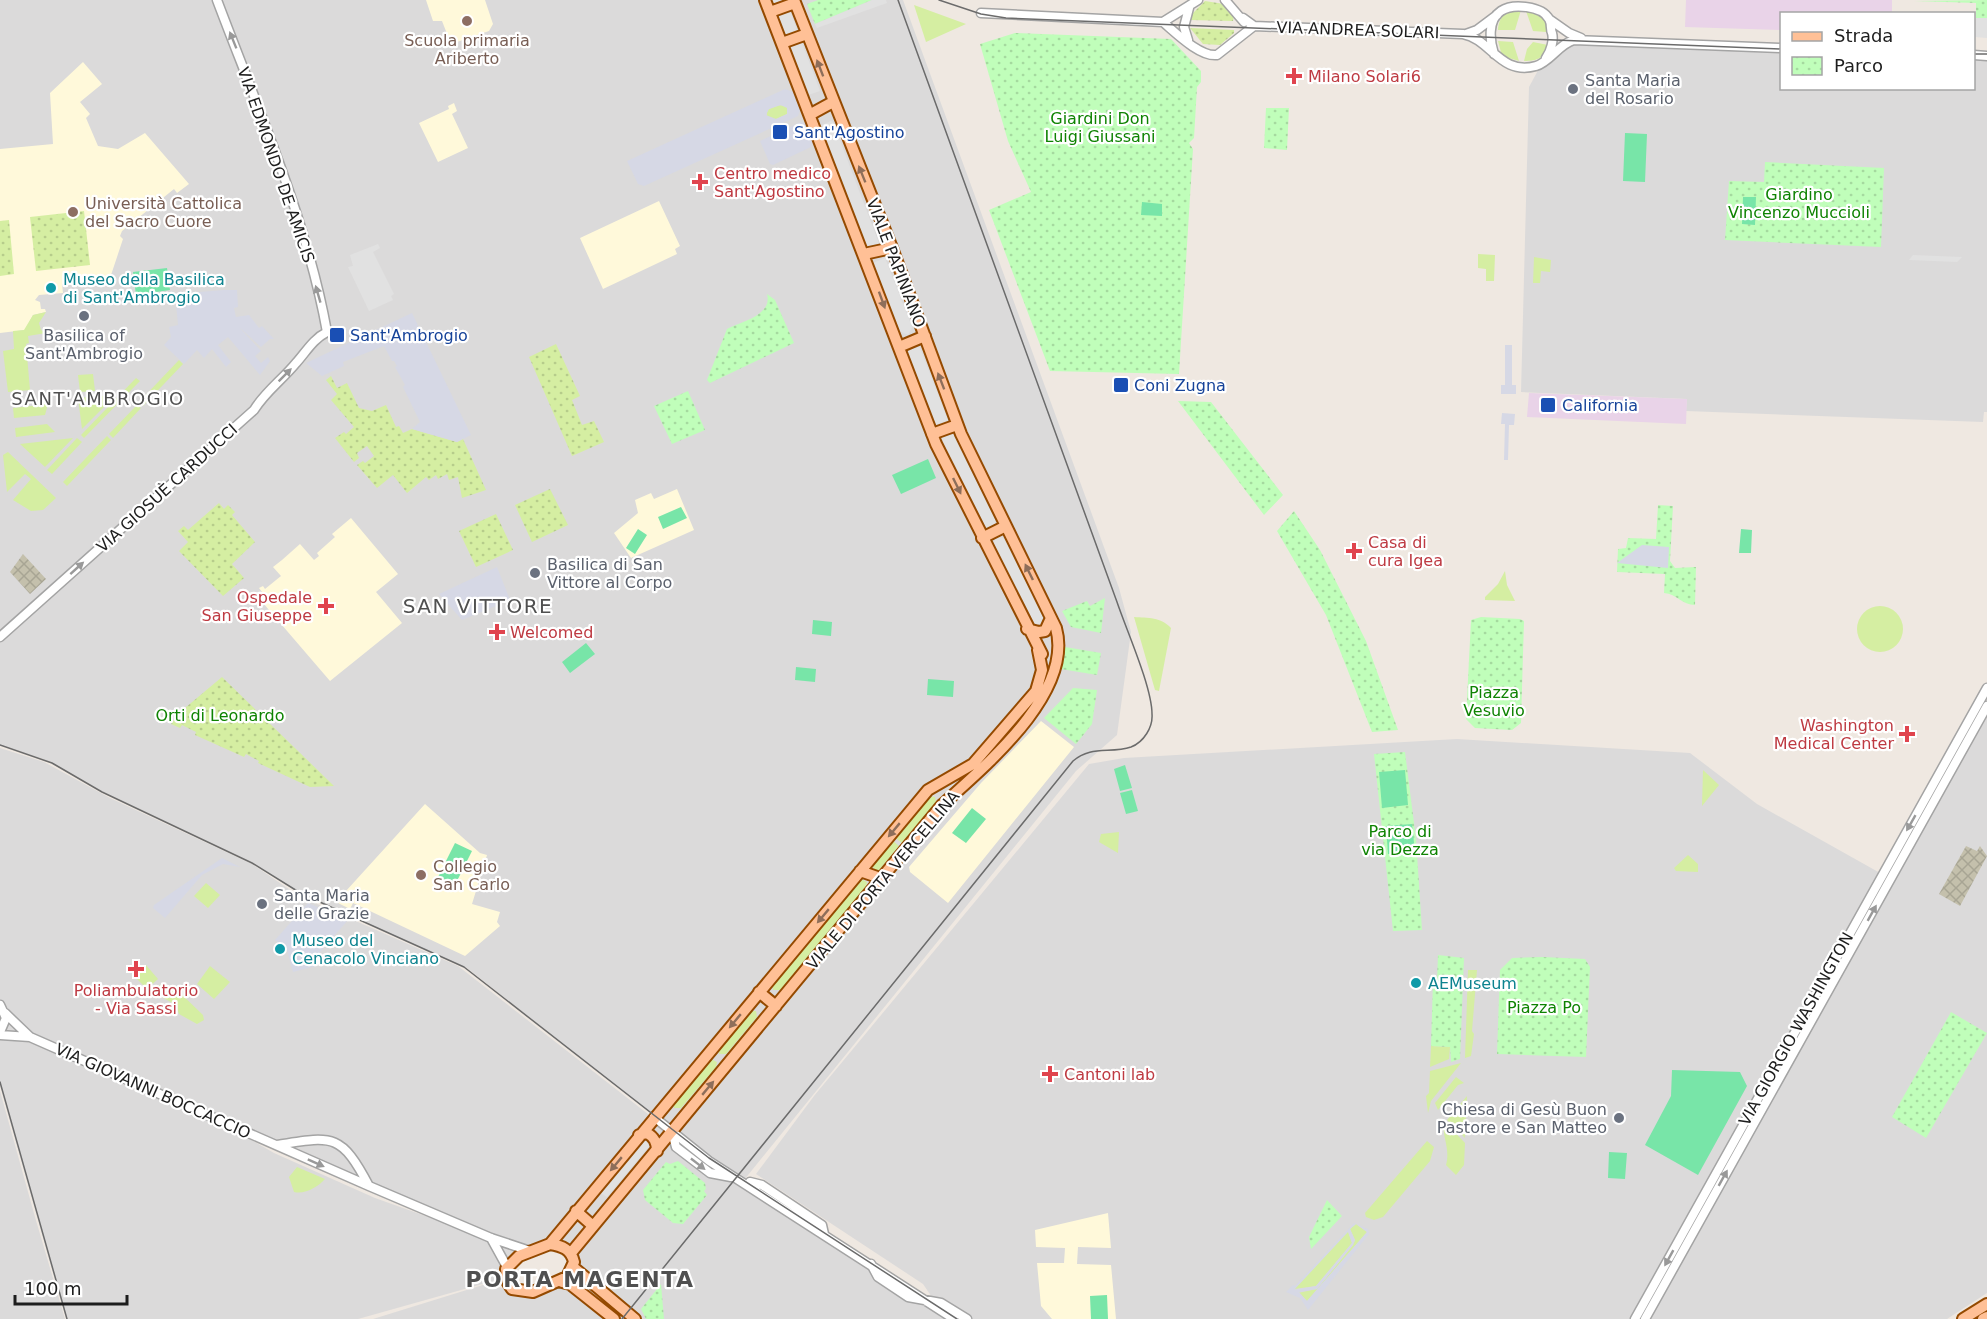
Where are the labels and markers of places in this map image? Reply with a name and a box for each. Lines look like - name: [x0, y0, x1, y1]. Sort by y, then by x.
- marker: Scuola primaria Ariberto: [460, 14, 474, 28]
- place label: Scuola primaria Ariberto: [404, 31, 530, 68]
- marker: Milano Solari6: [1285, 67, 1303, 85]
- place label: Milano Solari6: [1308, 67, 1421, 86]
- place label: Santa Maria del Rosario: [1585, 71, 1681, 108]
- marker: Santa Maria del Rosario: [1566, 82, 1580, 96]
- marker: Sant'Agostino: [771, 123, 789, 141]
- place label: Sant'Agostino: [794, 123, 905, 142]
- place label: Centro medico Sant'Agostino: [714, 164, 831, 201]
- marker: Centro medico Sant'Agostino: [691, 173, 709, 191]
- place label: Università Cattolica del Sacro Cuore: [85, 194, 242, 231]
- marker: Università Cattolica del Sacro Cuore: [66, 205, 80, 219]
- place label: Museo della Basilica di Sant'Ambrogio: [63, 270, 225, 307]
- marker: Museo della Basilica di Sant'Ambrogio: [44, 281, 58, 295]
- marker: Basilica of Sant'Ambrogio: [77, 309, 91, 323]
- place label: Basilica of Sant'Ambrogio: [25, 326, 143, 363]
- marker: Sant'Ambrogio: [328, 326, 346, 344]
- place label: Sant'Ambrogio: [350, 326, 468, 345]
- marker: Coni Zugna: [1112, 376, 1130, 394]
- place label: Coni Zugna: [1134, 376, 1226, 395]
- marker: California: [1539, 396, 1557, 414]
- place label: California: [1562, 396, 1638, 415]
- place label: Casa di cura Igea: [1368, 533, 1443, 570]
- marker: Casa di cura Igea: [1345, 542, 1363, 560]
- place label: Basilica di San Vittore al Corpo: [547, 555, 672, 592]
- marker: Basilica di San Vittore al Corpo: [528, 566, 542, 580]
- place label: Ospedale San Giuseppe: [201, 588, 312, 625]
- marker: Ospedale San Giuseppe: [317, 597, 335, 615]
- marker: Welcomed: [488, 623, 506, 641]
- place label: Welcomed: [510, 623, 593, 642]
- place label: Washington Medical Center: [1774, 716, 1894, 753]
- marker: Washington Medical Center: [1898, 725, 1916, 743]
- place label: Collegio San Carlo: [433, 857, 510, 894]
- marker: Collegio San Carlo: [414, 868, 428, 882]
- place label: Santa Maria delle Grazie: [274, 886, 370, 923]
- marker: Santa Maria delle Grazie: [255, 897, 269, 911]
- place label: Museo del Cenacolo Vinciano: [292, 931, 439, 968]
- marker: Museo del Cenacolo Vinciano: [273, 942, 287, 956]
- marker: Poliambulatorio - Via Sassi: [127, 960, 145, 978]
- place label: AEMuseum: [1428, 974, 1517, 993]
- marker: AEMuseum: [1409, 976, 1423, 990]
- place label: Poliambulatorio - Via Sassi: [74, 981, 198, 1018]
- marker: Cantoni lab: [1041, 1065, 1059, 1083]
- place label: Cantoni lab: [1064, 1065, 1155, 1084]
- place label: Chiesa di Gesù Buon Pastore e San Matteo: [1437, 1100, 1607, 1137]
- marker: Chiesa di Gesù Buon Pastore e San Matteo: [1612, 1111, 1626, 1125]

